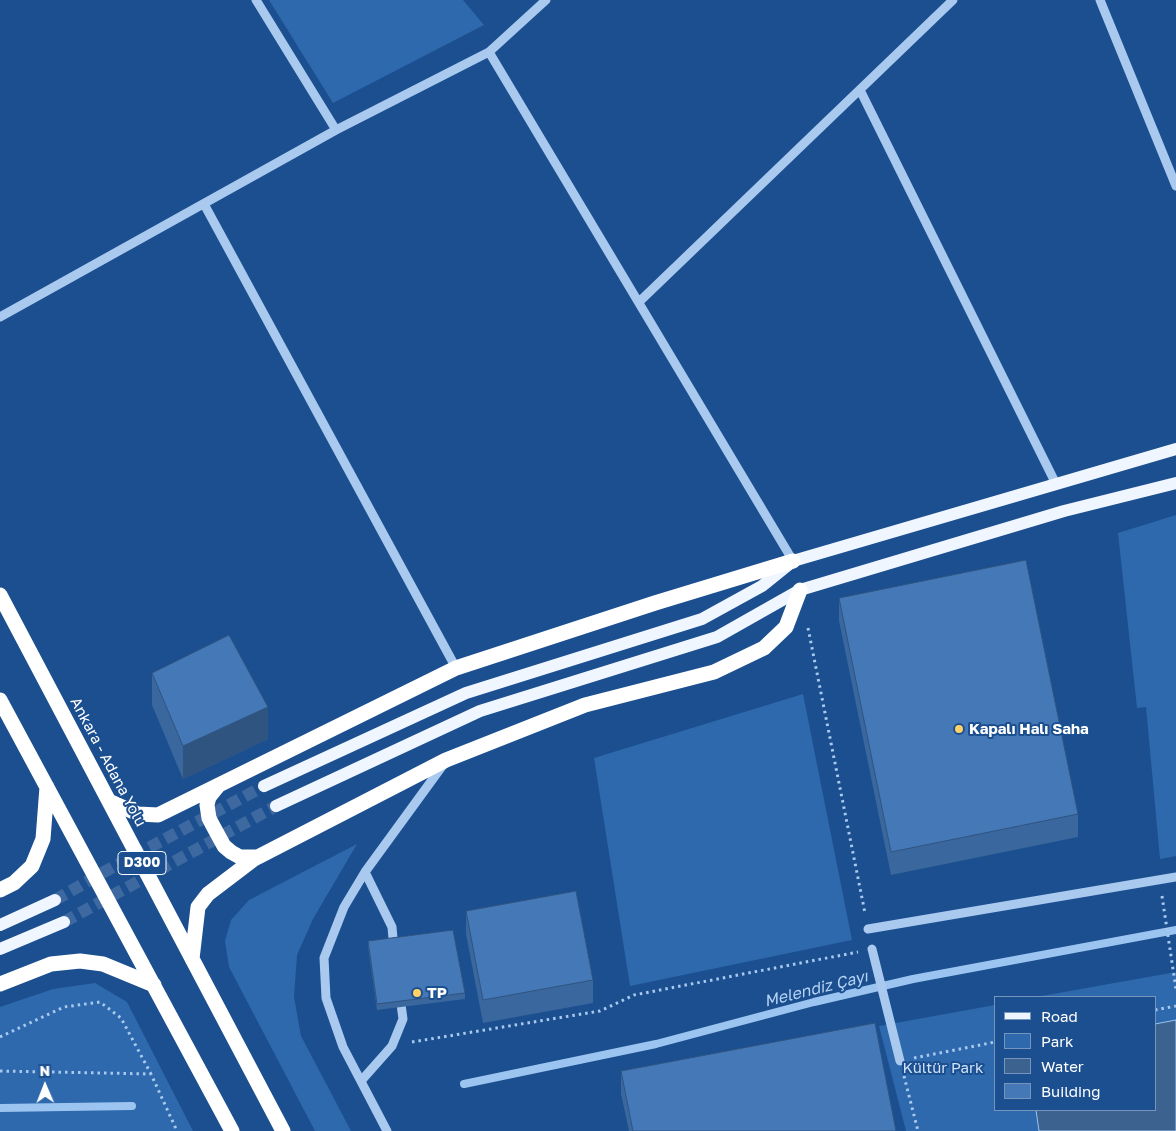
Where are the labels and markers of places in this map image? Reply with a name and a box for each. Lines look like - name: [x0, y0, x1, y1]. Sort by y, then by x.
- place label: Kapalı Halı Saha: [969, 720, 1089, 738]
- marker: Kapalı Halı Saha: [953, 723, 965, 735]
- place label: TP: [427, 984, 447, 1002]
- marker: TP: [411, 987, 423, 999]

